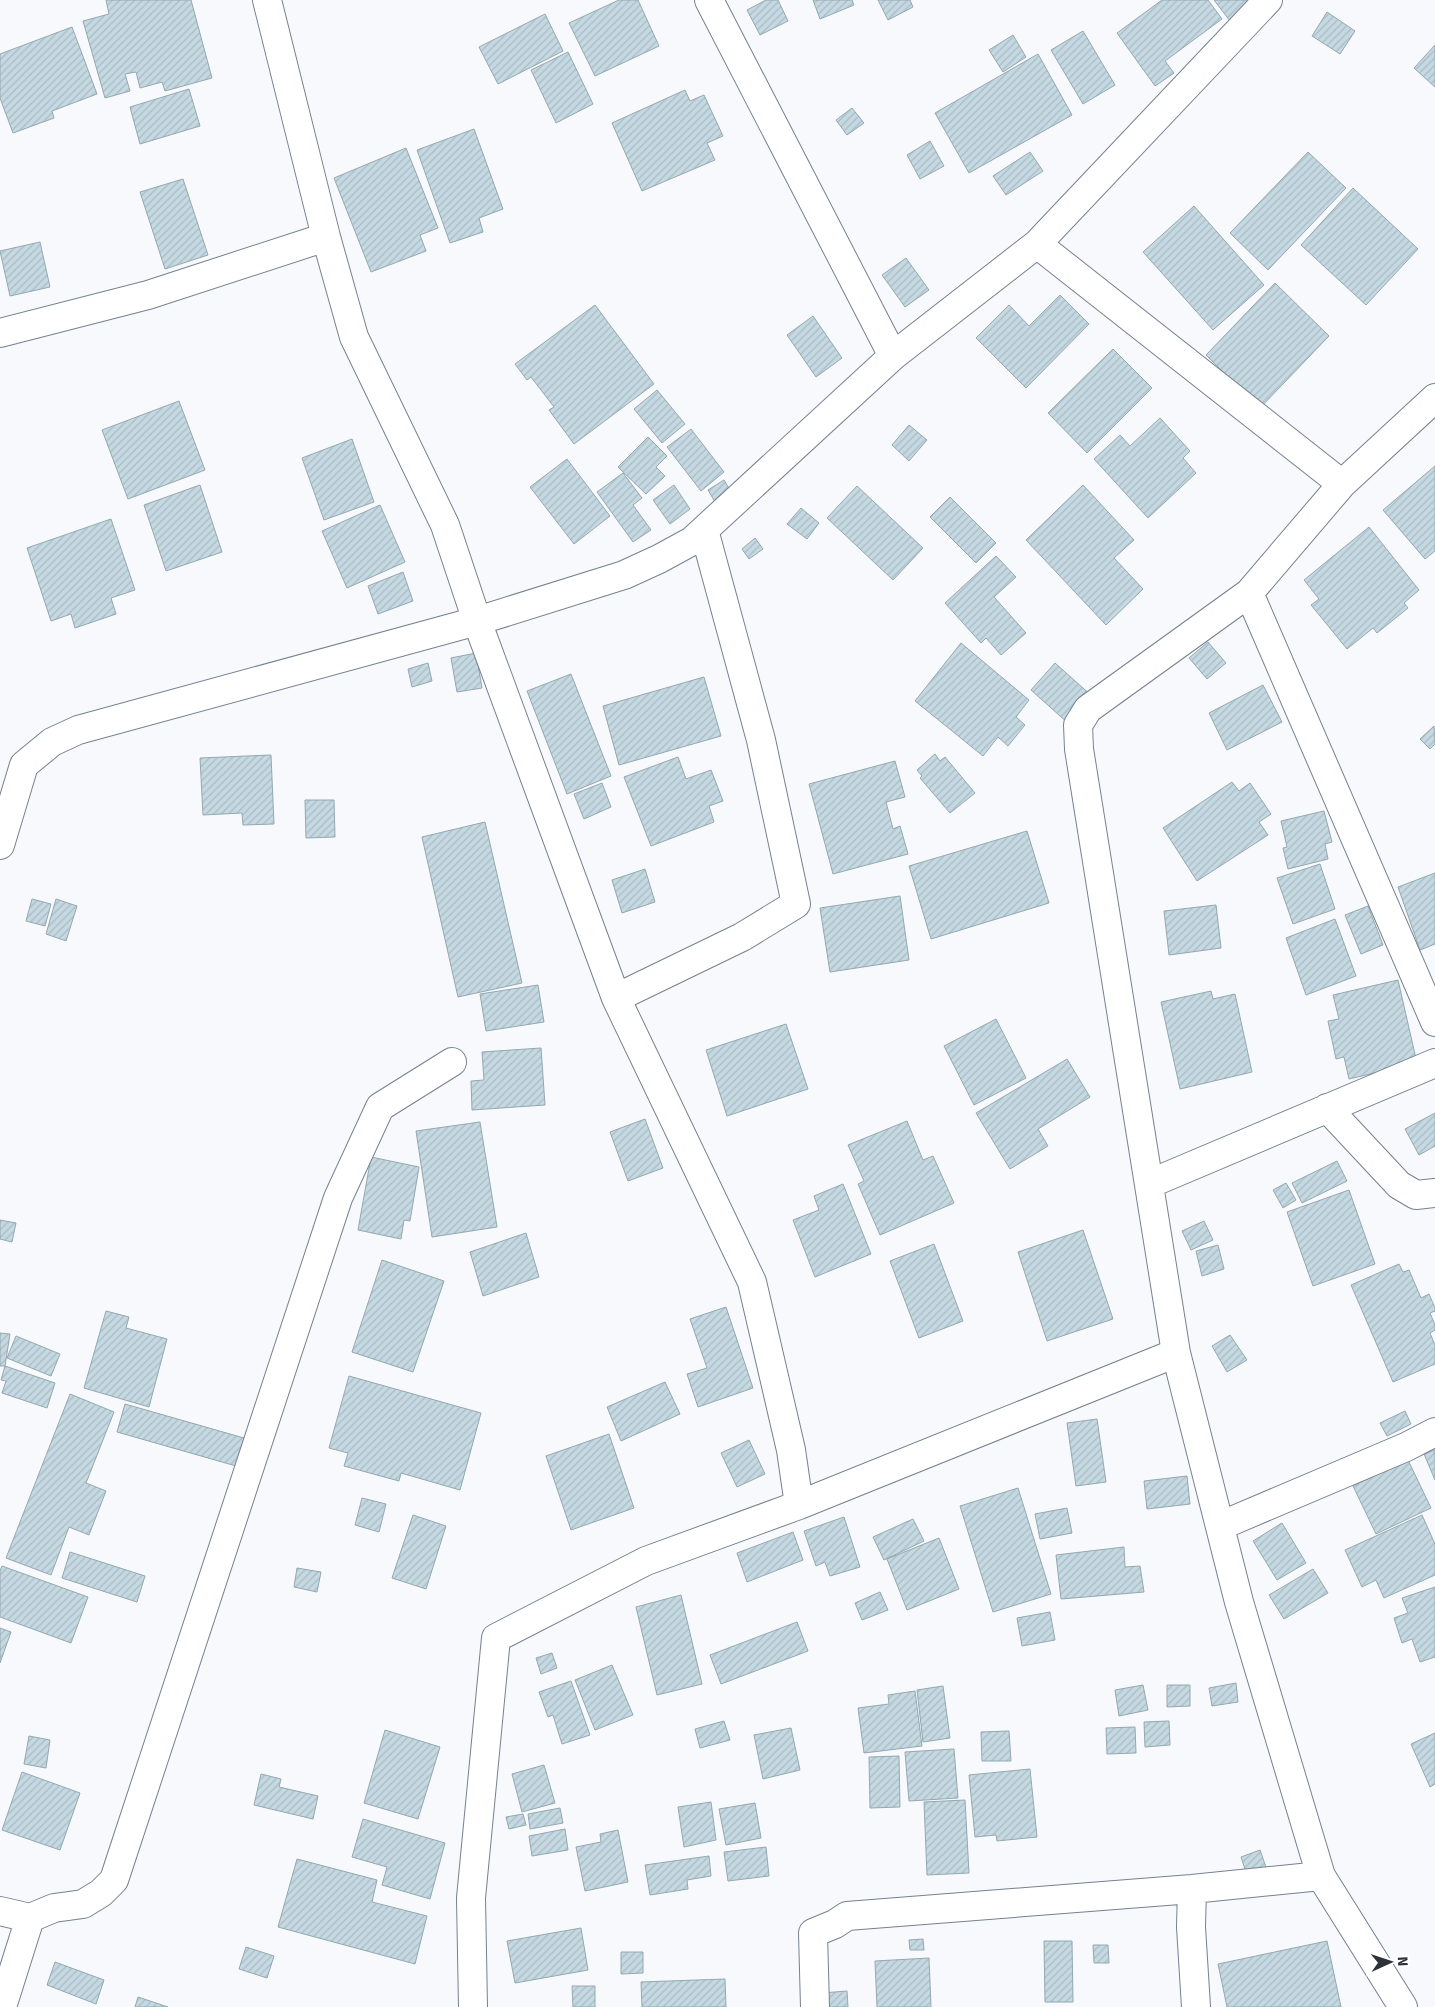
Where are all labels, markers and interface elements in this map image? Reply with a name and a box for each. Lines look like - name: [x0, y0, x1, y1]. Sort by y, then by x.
- north arrow: [1365, 1937, 1415, 1987]
- text: N: [1394, 1956, 1411, 1967]

